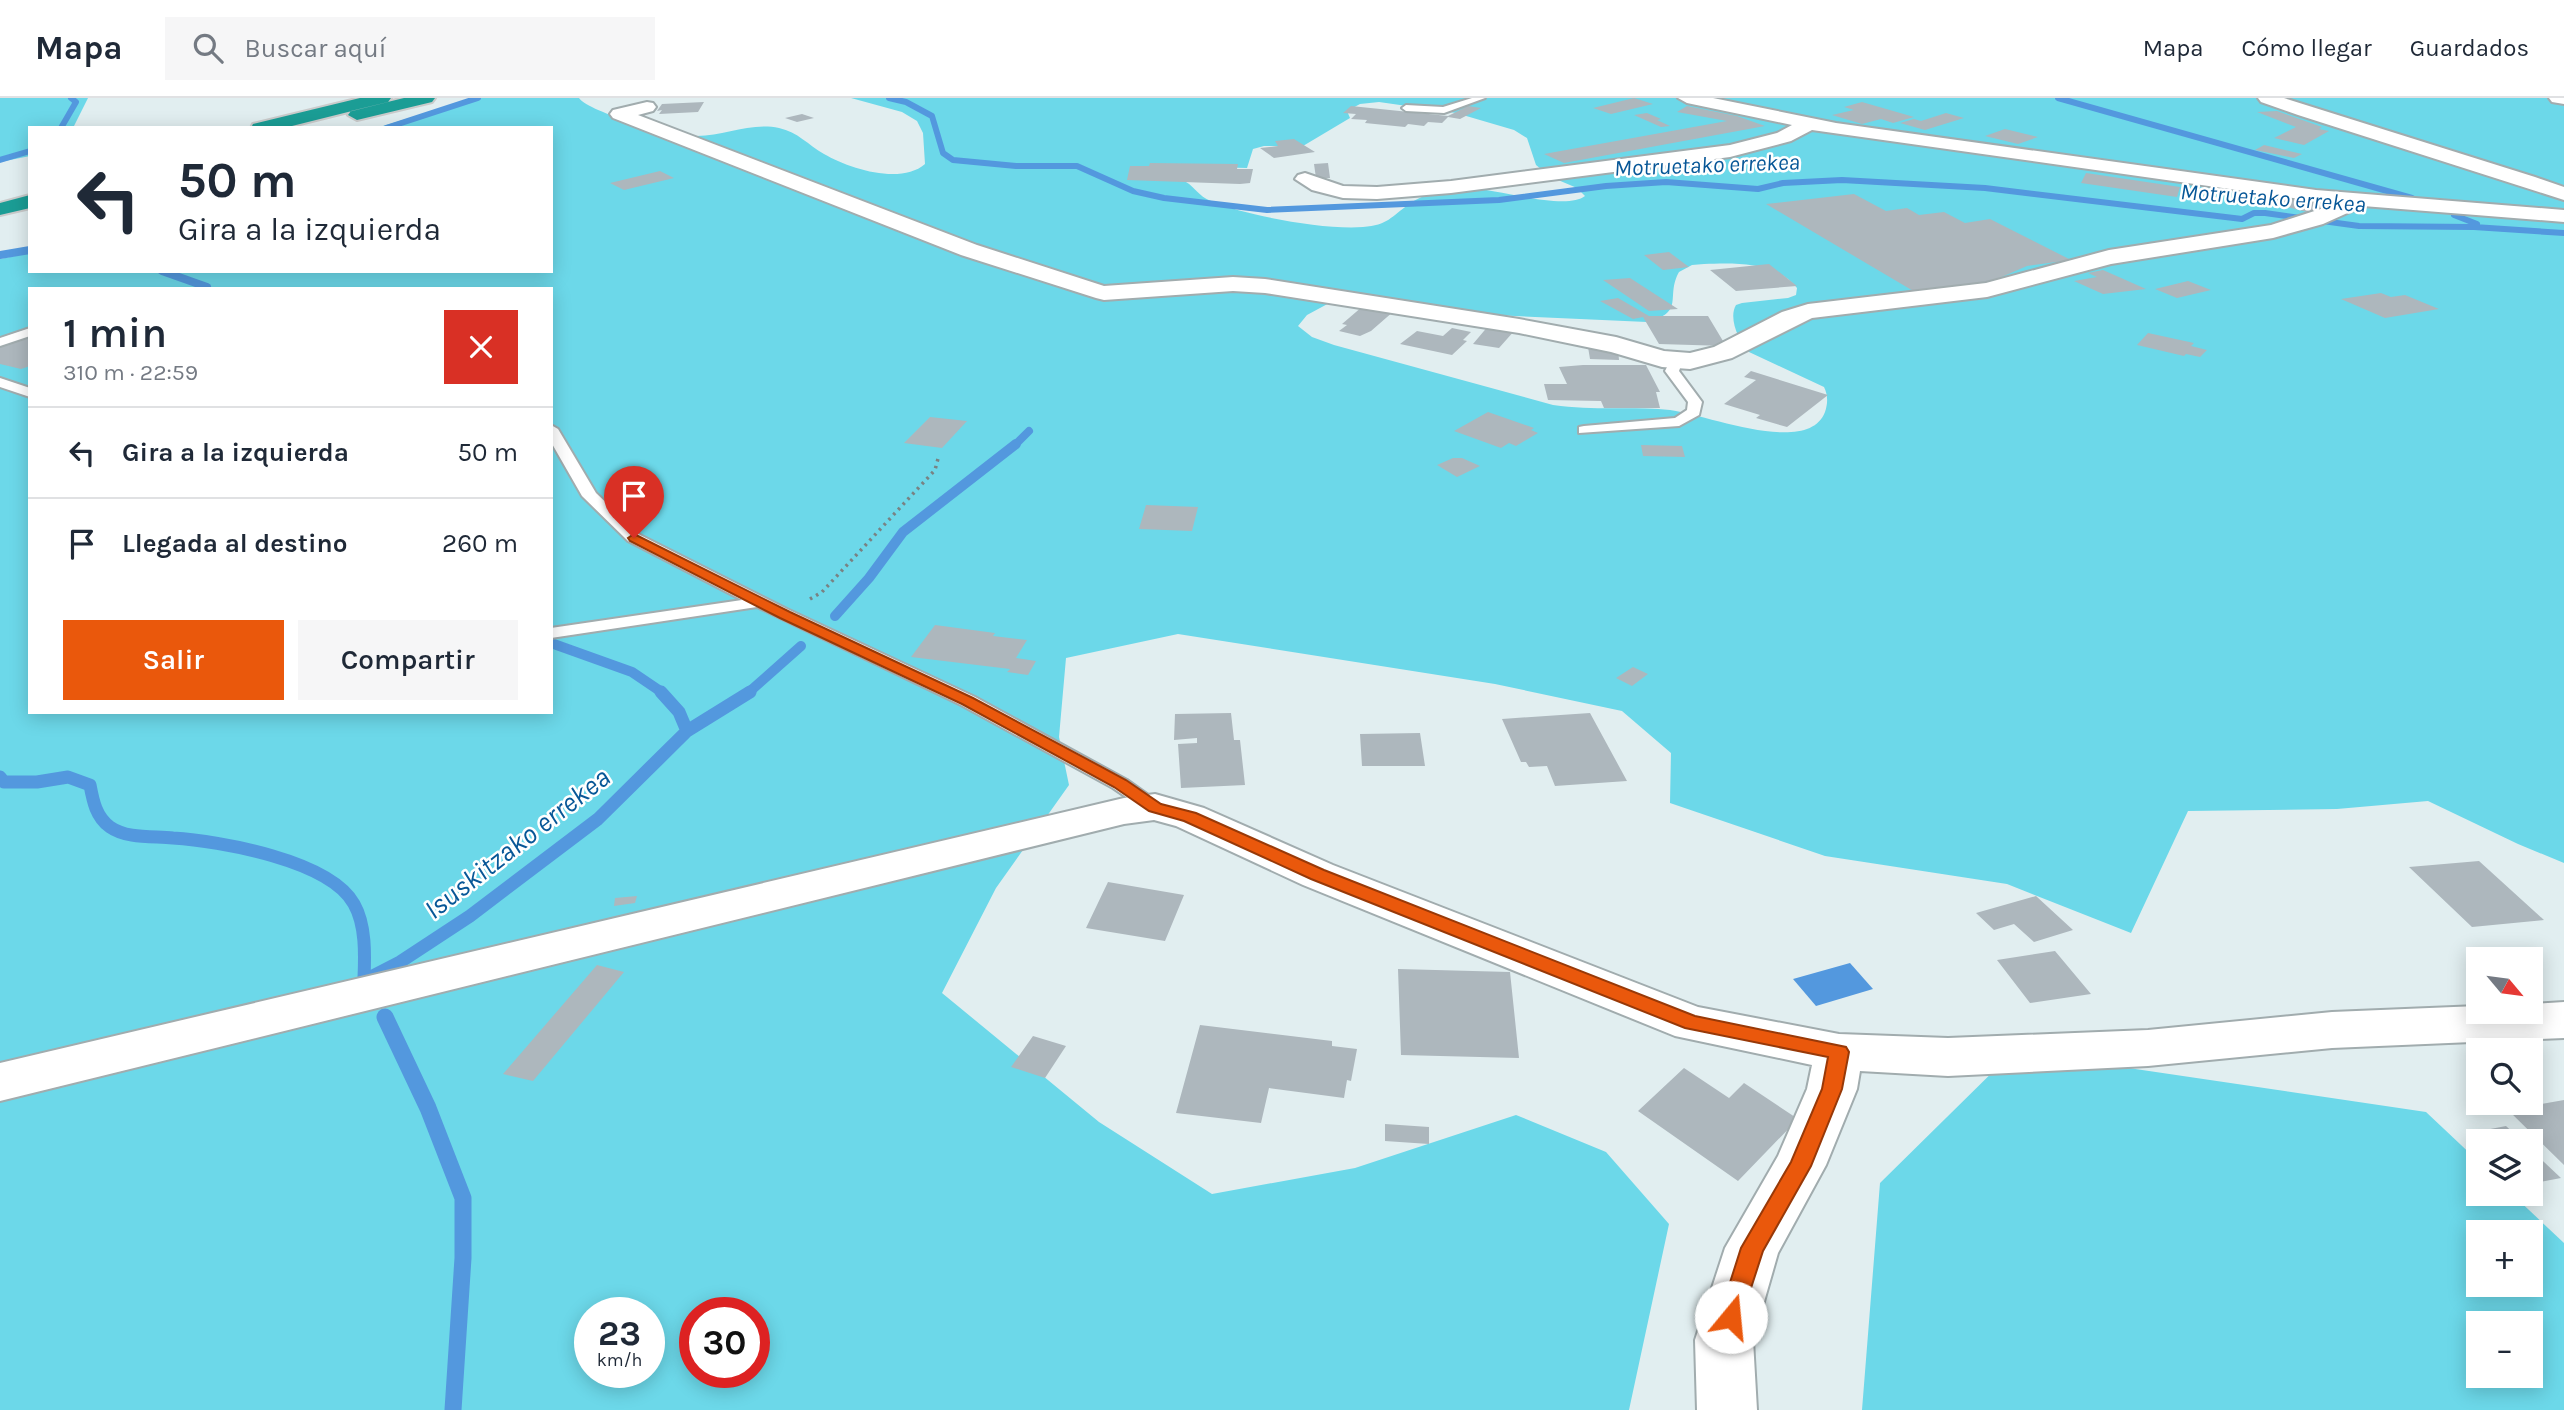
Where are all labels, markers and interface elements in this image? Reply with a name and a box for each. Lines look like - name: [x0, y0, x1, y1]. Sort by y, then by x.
- search box: [165, 17, 655, 80]
- text: Mapa: [35, 29, 123, 67]
- icon: search: [189, 29, 227, 67]
- text: Buscar aquí: [245, 33, 386, 64]
- text: Mapa: [2143, 34, 2203, 62]
- text: Cómo llegar: [2241, 34, 2372, 62]
- text: Guardados: [2410, 34, 2529, 62]
- water label: Motruetako errekea: [1614, 148, 1800, 182]
- text: 50 m: [178, 152, 296, 209]
- icon: left: [63, 154, 154, 245]
- water label: Motruetako errekea: [2179, 178, 2367, 218]
- text: Gira a la izquierda: [178, 211, 441, 248]
- text: 1 min: [63, 308, 167, 358]
- button: close: [444, 310, 518, 384]
- text: 310 m · 22:59: [63, 359, 198, 386]
- icon: left: [63, 434, 101, 472]
- text: Gira a la izquierda: [122, 437, 349, 468]
- text: 50 m: [457, 437, 518, 468]
- pin: [604, 466, 664, 538]
- icon: arrive: [615, 477, 653, 515]
- icon: arrive: [63, 525, 101, 563]
- text: Llegada al destino: [122, 528, 348, 559]
- text: 260 m: [442, 528, 518, 559]
- button: Salir: [63, 620, 284, 700]
- button: Compartir: [298, 620, 518, 700]
- water label: Isuskitzako errekea: [418, 760, 616, 926]
- north arrow: [2466, 947, 2543, 1024]
- map controls: [2466, 947, 2543, 1388]
- button: search: [2466, 1038, 2543, 1115]
- button: layers: [2466, 1129, 2543, 1206]
- button: +: [2466, 1220, 2543, 1297]
- position arrow: [1694, 1280, 1768, 1354]
- speed limit sign: 30: [679, 1297, 770, 1388]
- button: −: [2466, 1311, 2543, 1388]
- text: 23: [598, 1313, 641, 1354]
- text: km/h: [597, 1349, 642, 1371]

